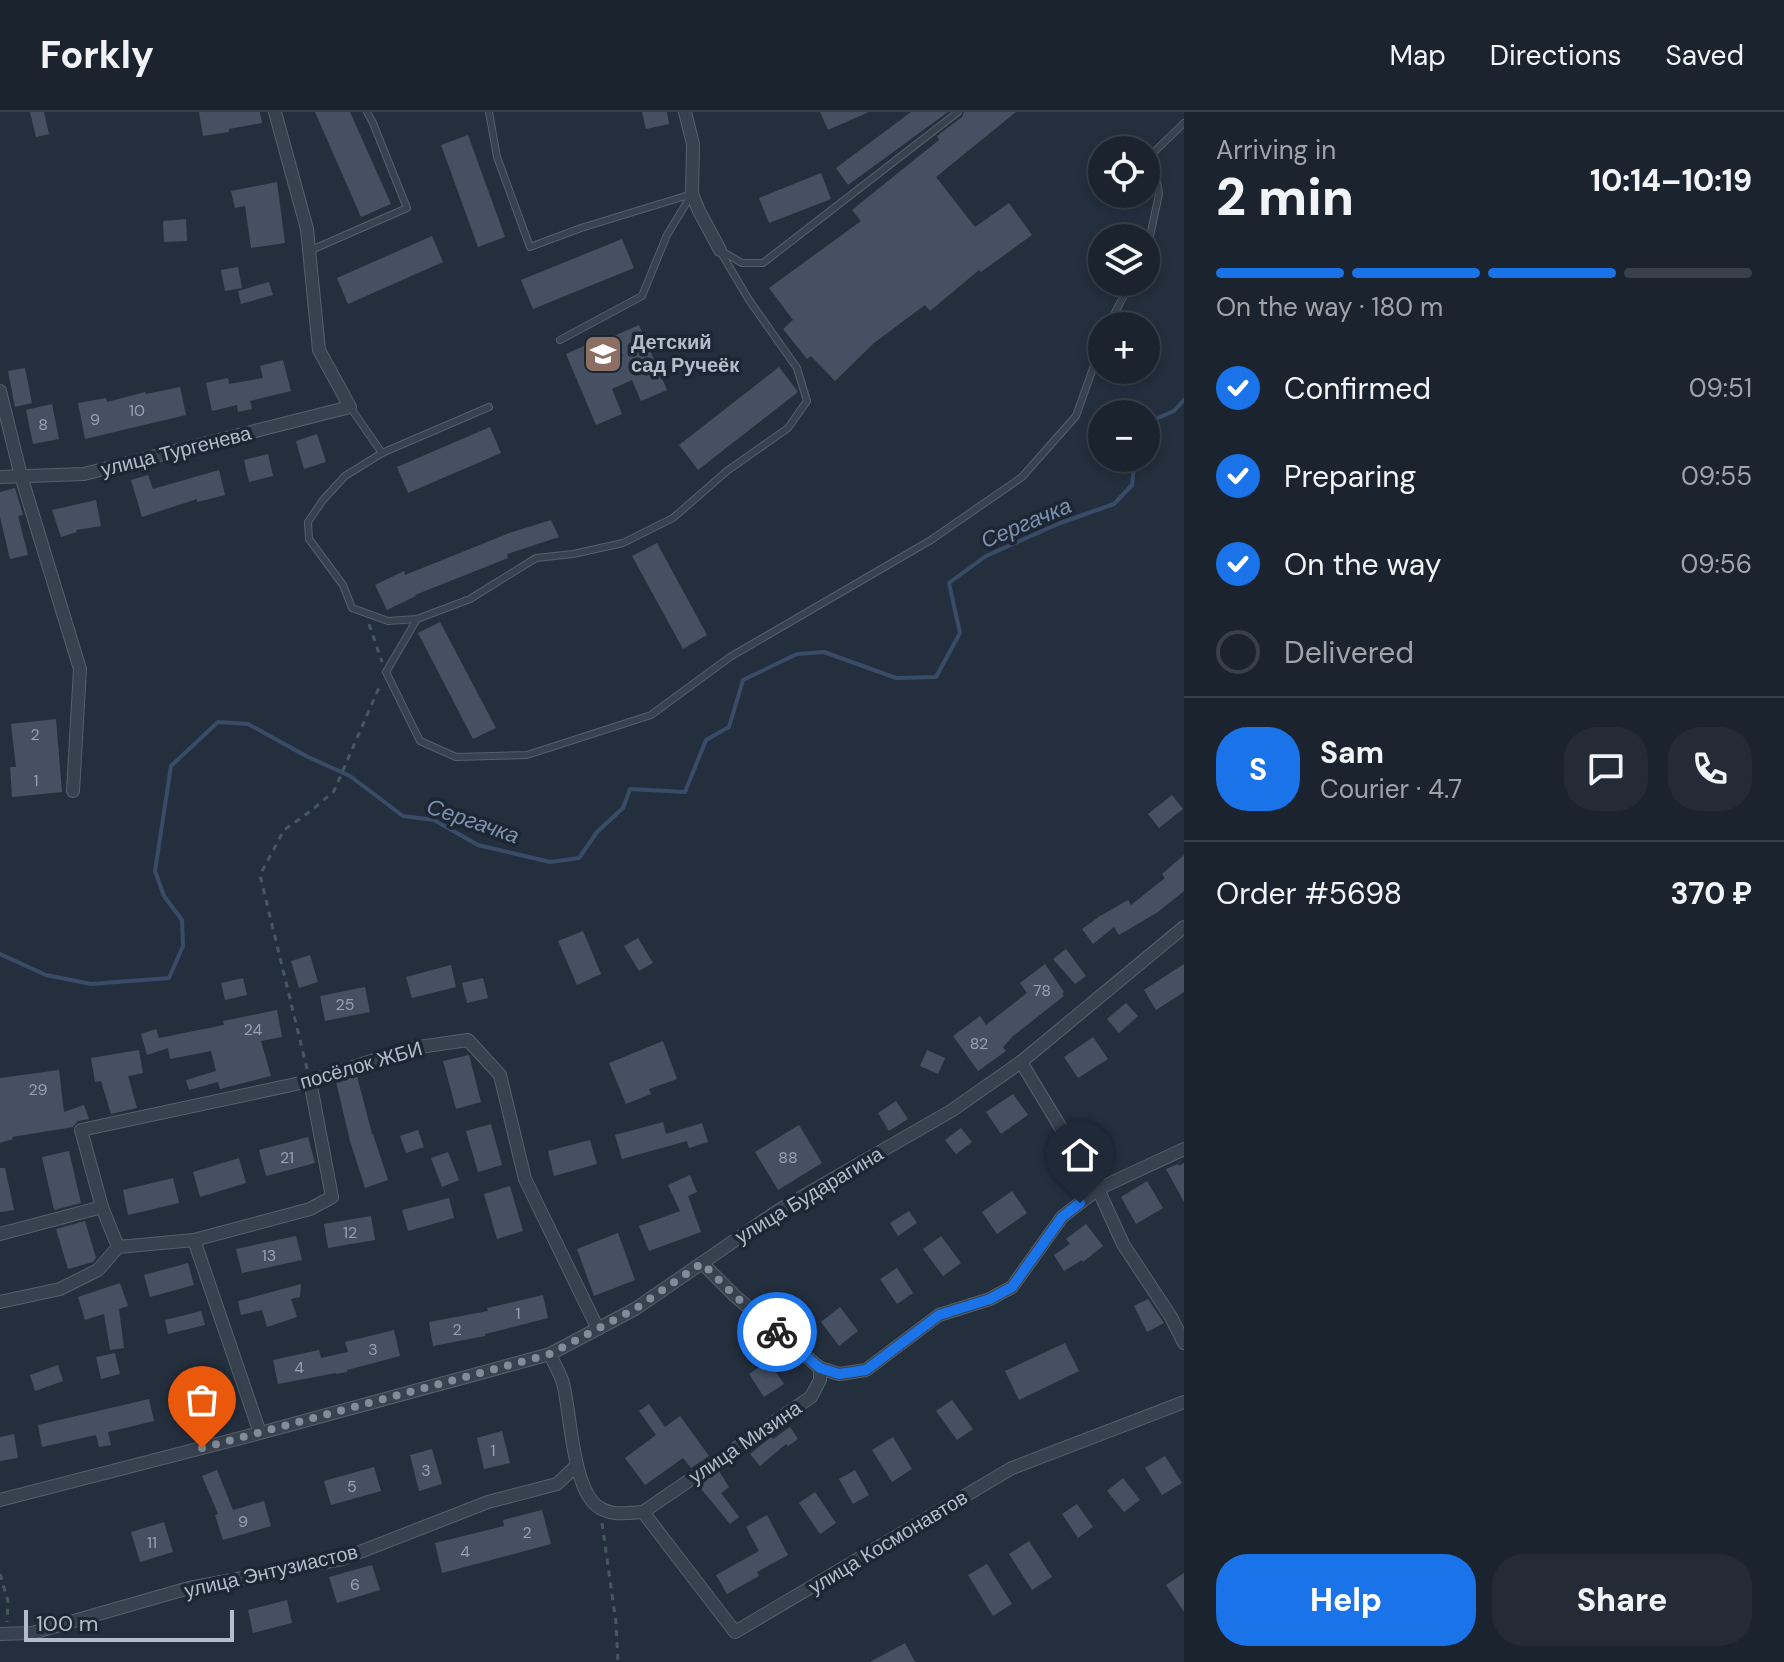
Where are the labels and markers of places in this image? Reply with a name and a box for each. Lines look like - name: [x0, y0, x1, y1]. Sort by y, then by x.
- place label: Детский сад Ручеёк: [631, 329, 740, 378]
- school or university icon: Детский сад Ручеёк: [582, 333, 624, 375]
- pin: [1046, 1121, 1114, 1203]
- pin: [168, 1366, 236, 1448]

